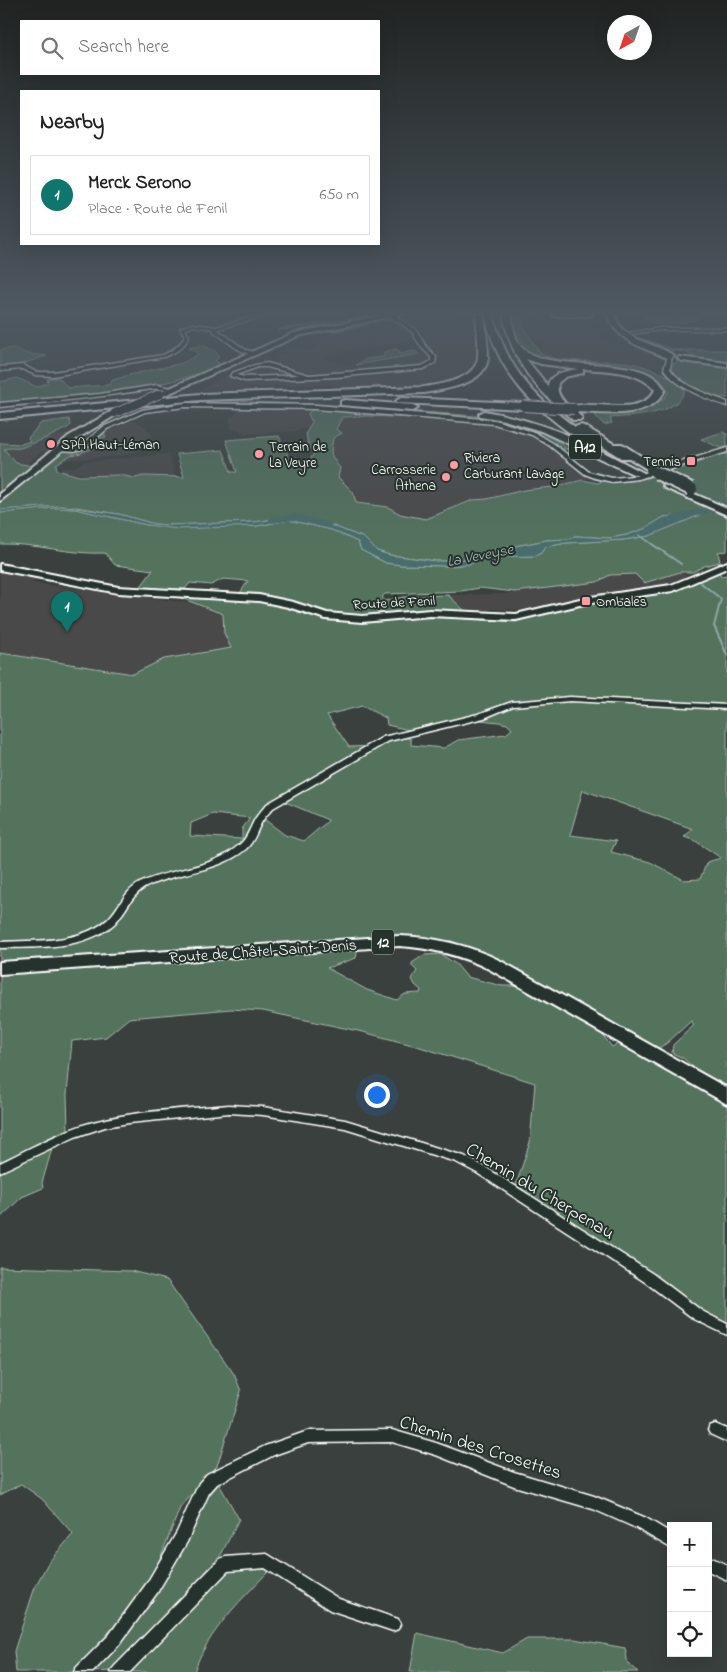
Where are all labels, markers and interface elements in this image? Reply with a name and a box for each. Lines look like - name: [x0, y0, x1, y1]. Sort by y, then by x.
- north arrow: [607, 15, 652, 60]
- search box: [20, 20, 380, 75]
- icon: search: [38, 34, 66, 62]
- text: Search here: [78, 34, 169, 61]
- text: Nearby: [40, 108, 104, 138]
- text: Merck Serono: [88, 170, 191, 197]
- text: 1: [54, 183, 60, 207]
- text: 650 m: [319, 183, 359, 207]
- text: Place · Route de Fenil: [88, 197, 227, 221]
- road number: A12: [569, 434, 601, 460]
- place label: SPA Haut-Léman: [61, 435, 160, 456]
- place label: Terrain de La Veyre: [269, 437, 327, 475]
- marker: SPA Haut-Léman: [45, 438, 57, 450]
- marker: Terrain de La Veyre: [253, 448, 265, 460]
- place label: Riviera Carburant Lavage: [464, 448, 565, 486]
- place label: Tennis: [643, 452, 681, 473]
- marker: Tennis: [685, 455, 697, 467]
- marker: Riviera Carburant Lavage: [448, 459, 460, 471]
- place label: Carrosserie Athena: [371, 460, 437, 497]
- marker: Carrosserie Athena: [440, 471, 452, 483]
- water label: La Veveyse: [445, 539, 517, 574]
- pin: 1: [51, 591, 83, 632]
- street label: Route de Fenil: [352, 591, 436, 616]
- place label: Ombales: [596, 592, 647, 613]
- marker: Ombales: [580, 595, 592, 607]
- road number: 12: [372, 930, 394, 954]
- street label: Route de Châtel-Saint-Denis: [168, 933, 358, 971]
- your location: [364, 1082, 390, 1108]
- street label: Chemin du Cherpenau: [460, 1137, 620, 1247]
- street label: Chemin des Crosettes: [396, 1409, 565, 1487]
- map controls: [667, 1522, 712, 1657]
- button: +: [667, 1522, 712, 1567]
- button: −: [667, 1567, 712, 1612]
- button: locate: [667, 1612, 712, 1657]

